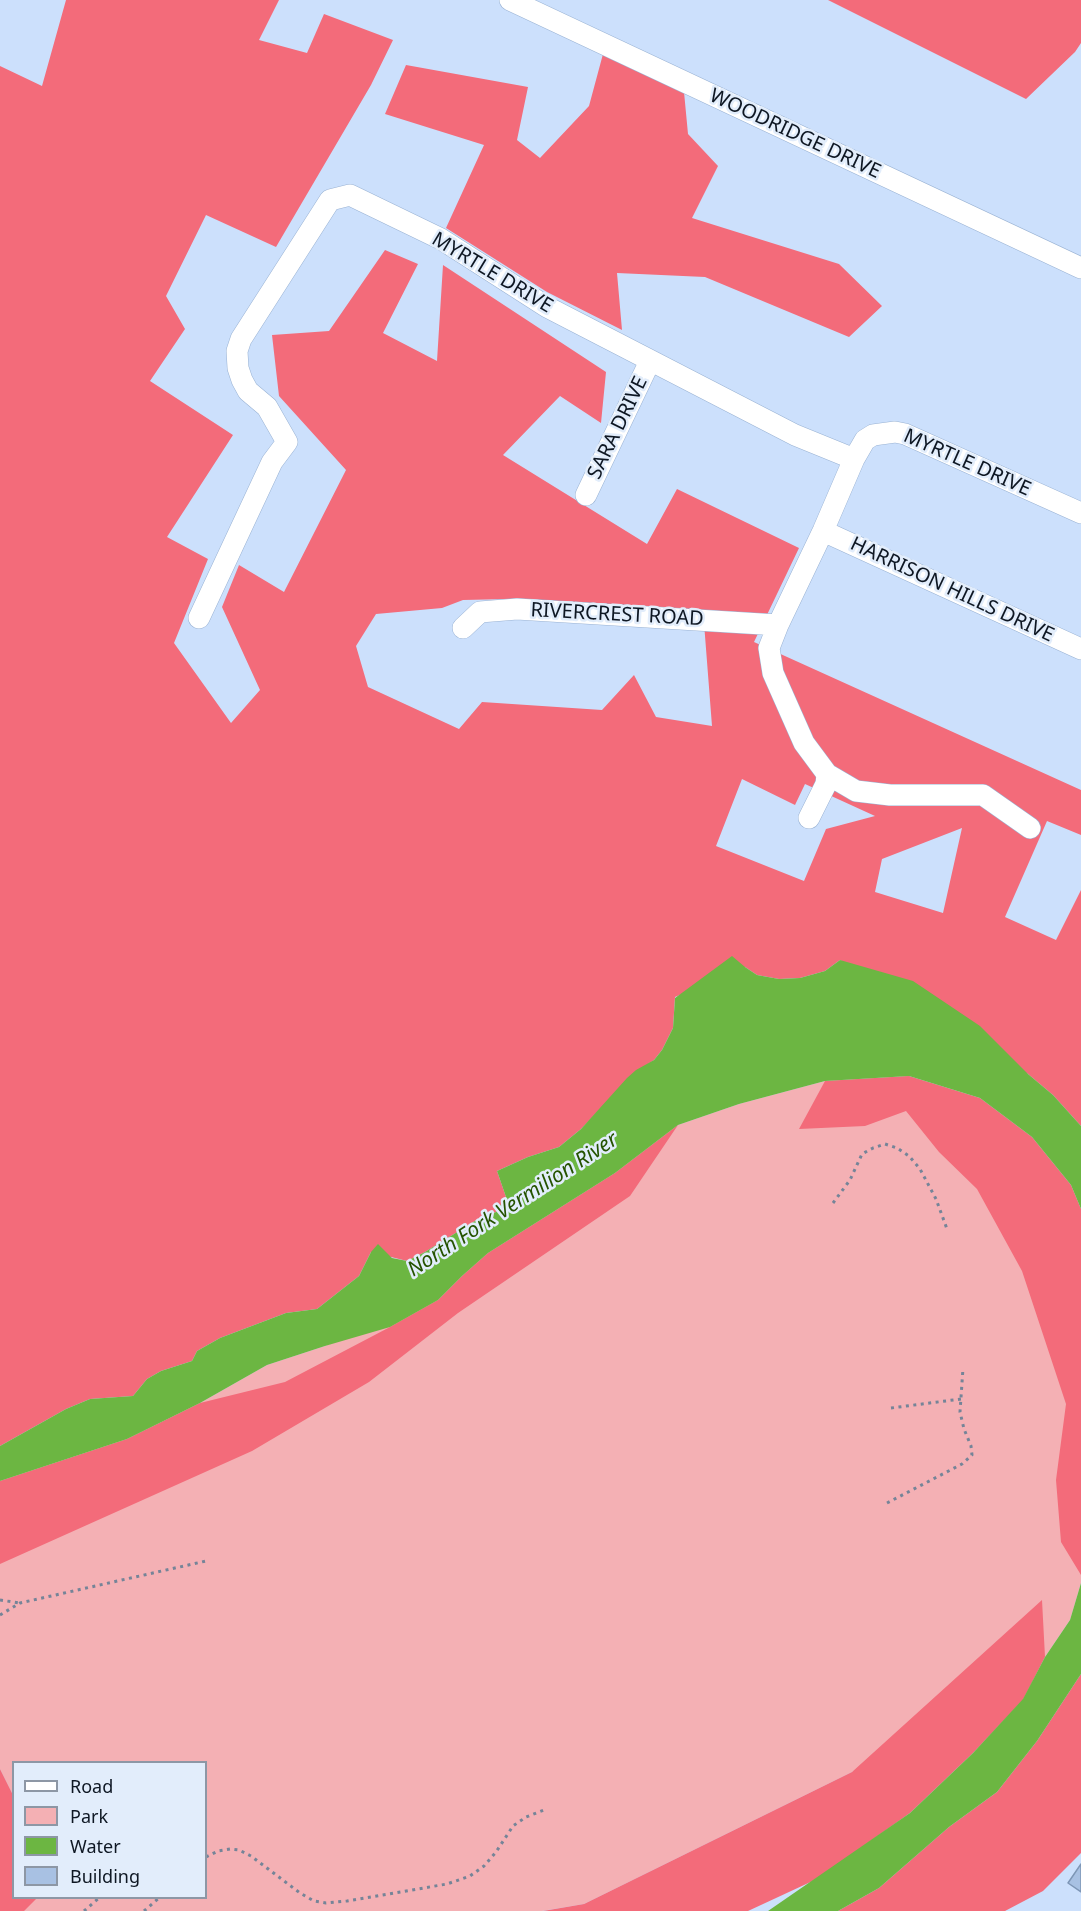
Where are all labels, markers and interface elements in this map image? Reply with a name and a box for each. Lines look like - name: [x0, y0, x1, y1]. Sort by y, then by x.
- street label: WOODRIDGE DRIVE: [706, 84, 884, 184]
- street label: MYRTLE DRIVE: [427, 227, 557, 319]
- street label: SARA DRIVE: [583, 373, 653, 483]
- street label: MYRTLE DRIVE: [900, 424, 1034, 502]
- street label: HARRISON HILLS DRIVE: [846, 532, 1058, 648]
- street label: RIVERCREST ROAD: [530, 598, 704, 632]
- water label: North Fork Vermilion River: [403, 1127, 623, 1283]
- legend: [12, 1761, 207, 1899]
- text: Road: [70, 1774, 113, 1798]
- text: Park: [70, 1804, 108, 1828]
- text: Water: [70, 1834, 121, 1858]
- text: Building: [70, 1864, 140, 1888]

